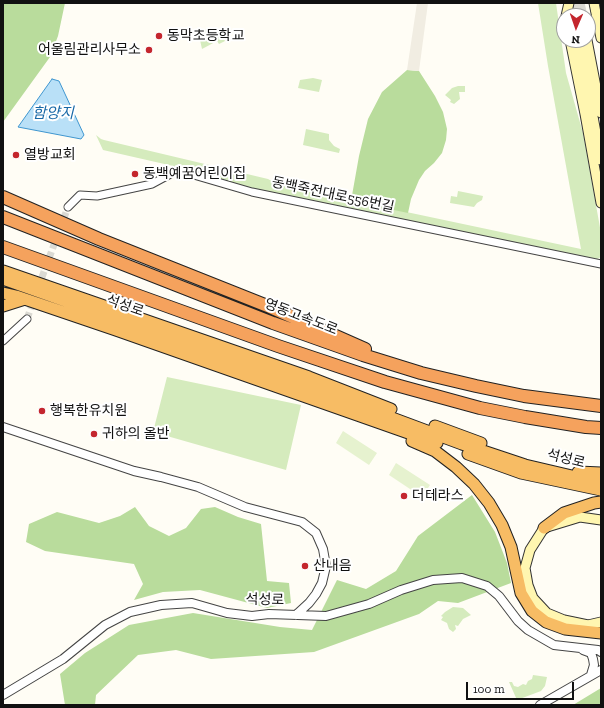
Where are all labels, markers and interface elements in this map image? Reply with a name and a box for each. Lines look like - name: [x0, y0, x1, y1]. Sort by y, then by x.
- north arrow: [556, 8, 596, 48]
- place label: 동막초등학교: [167, 28, 244, 44]
- marker: 동막초등학교: [154, 31, 164, 41]
- text: N: [571, 33, 580, 46]
- place label: 어울림관리사무소: [38, 42, 141, 58]
- marker: 어울림관리사무소: [144, 45, 154, 55]
- water label: 함양지: [32, 105, 74, 123]
- place label: 열방교회: [24, 147, 76, 163]
- marker: 열방교회: [11, 150, 21, 160]
- place label: 동백예꿈어린이집: [143, 166, 246, 182]
- marker: 동백예꿈어린이집: [130, 169, 140, 179]
- street label: 동백죽전대로556번길: [270, 174, 396, 216]
- street label: 석성로: [104, 292, 146, 320]
- street label: 영동고속도로: [262, 295, 340, 339]
- place label: 행복한유치원: [50, 403, 127, 419]
- marker: 행복한유치원: [37, 406, 47, 416]
- place label: 귀하의 올반: [102, 426, 170, 442]
- marker: 귀하의 올반: [89, 429, 99, 439]
- street label: 석성로: [545, 446, 587, 472]
- place label: 더테라스: [412, 488, 464, 504]
- marker: 더테라스: [399, 491, 409, 501]
- place label: 산내음: [313, 558, 352, 574]
- marker: 산내음: [300, 561, 310, 571]
- street label: 석성로: [246, 591, 284, 609]
- scale bar: [468, 674, 576, 700]
- text: 100 m: [473, 682, 505, 696]

